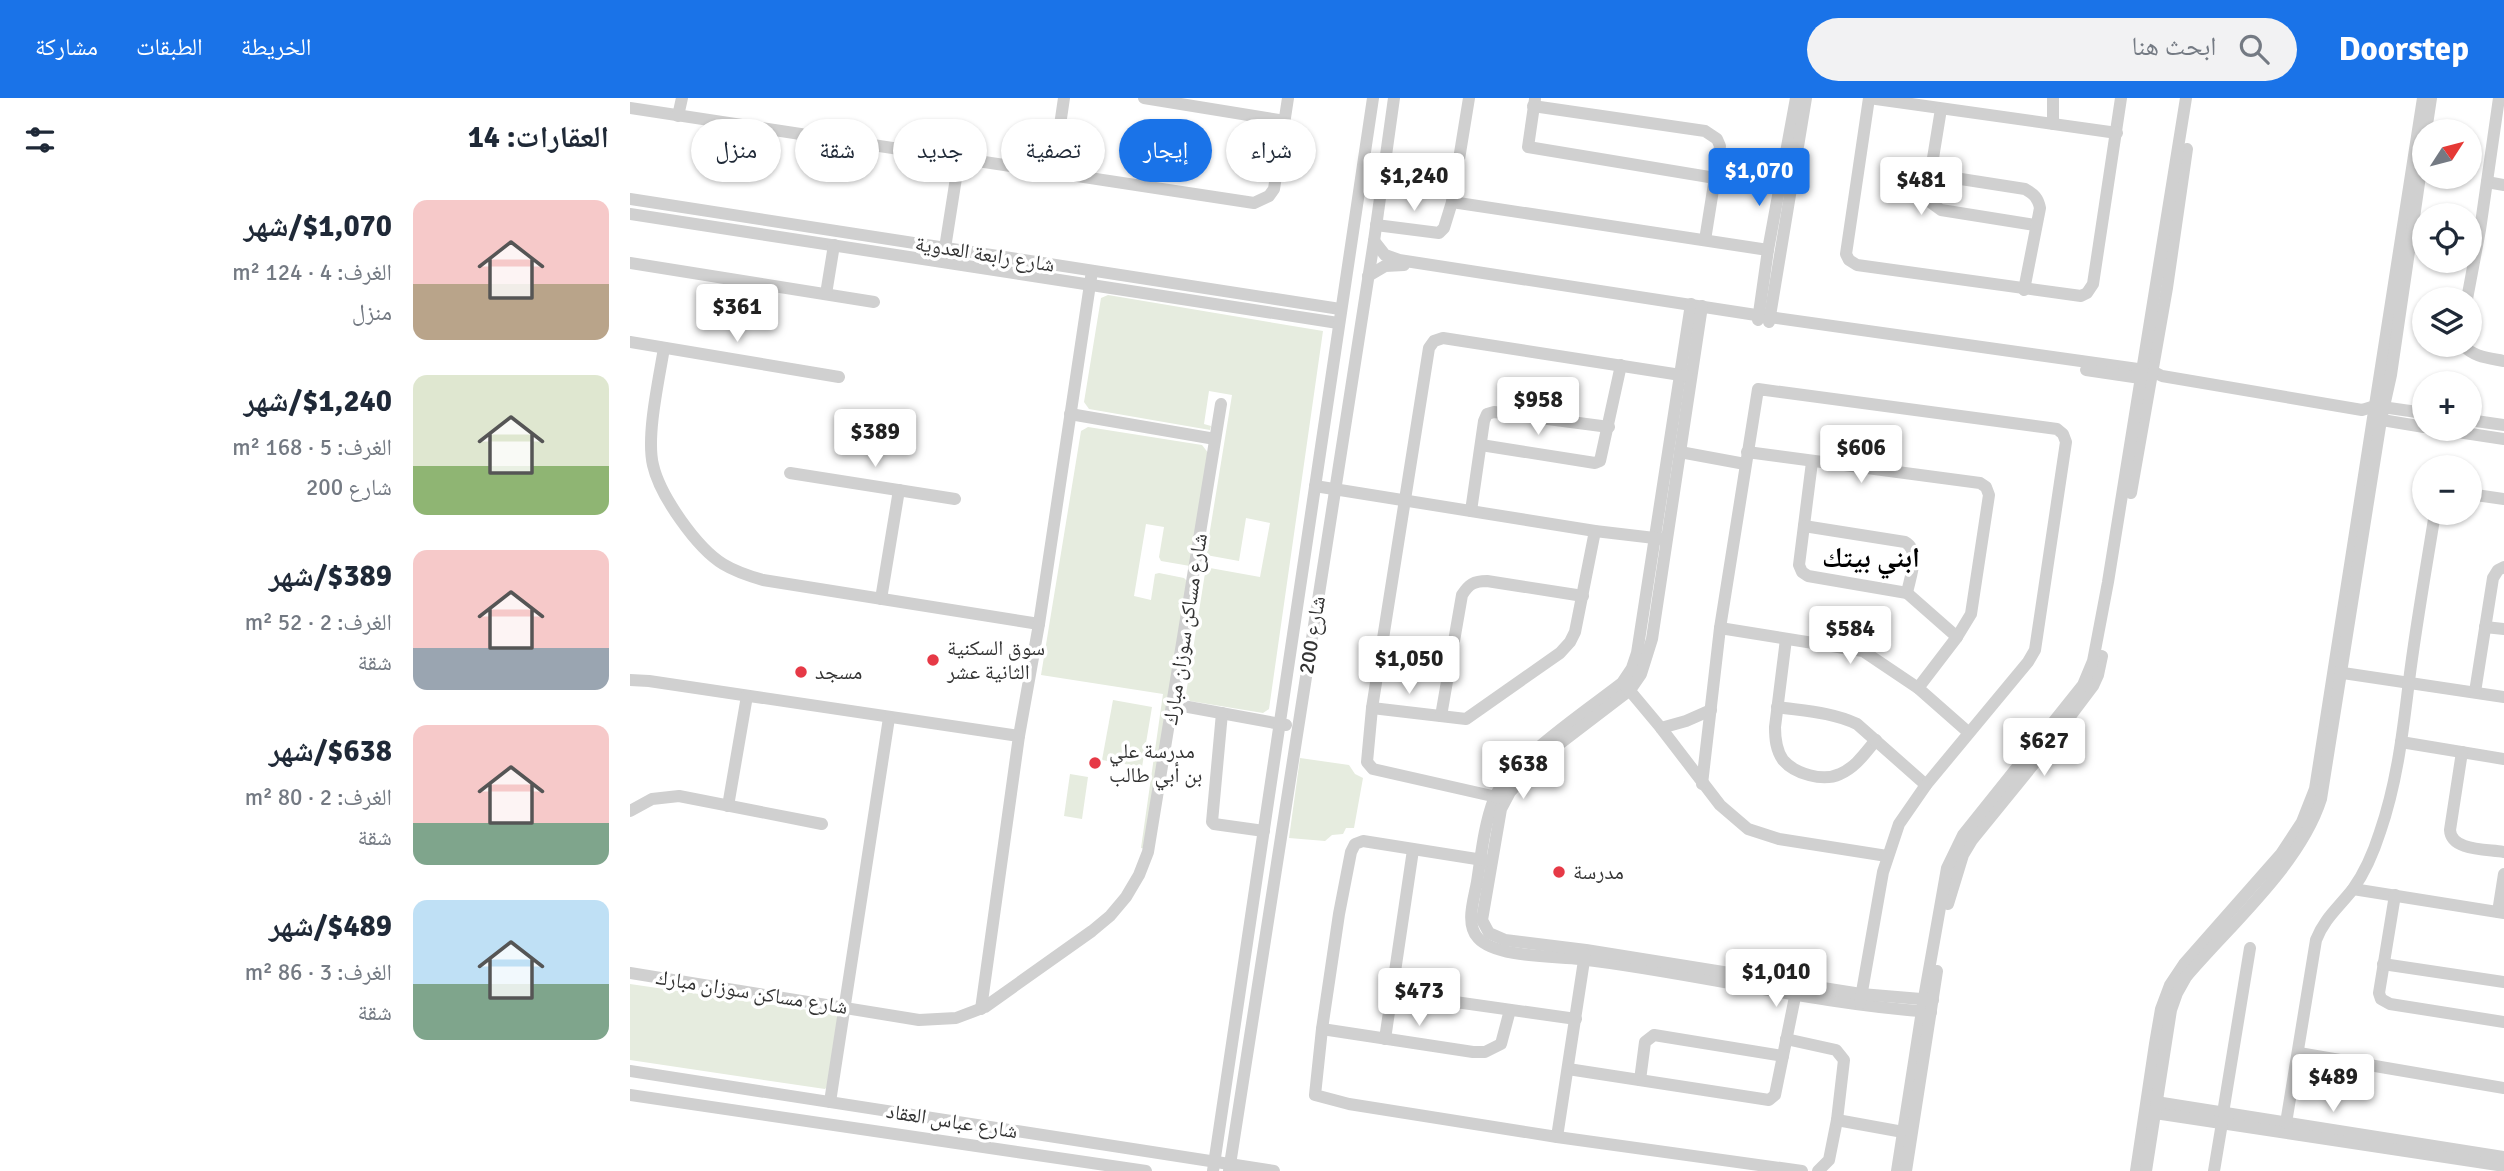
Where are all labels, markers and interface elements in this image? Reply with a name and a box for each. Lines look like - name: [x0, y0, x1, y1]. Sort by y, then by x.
- search box: [1807, 18, 2297, 81]
- text: Doorstep: [2339, 29, 2469, 70]
- icon: search: [2235, 30, 2273, 68]
- text: ابحث هنا: [2132, 31, 2217, 63]
- text: مشاركة: [35, 32, 98, 62]
- text: الطبقات: [136, 32, 203, 62]
- text: الخريطة: [241, 32, 311, 62]
- text: العقارات: 14: [468, 119, 609, 156]
- chip: منزل: [691, 119, 781, 182]
- chip: شقة: [795, 119, 879, 182]
- chip: جديد: [893, 119, 987, 182]
- chip: تصفية: [1001, 119, 1105, 182]
- chip: إيجار: [1119, 119, 1212, 182]
- chip: شراء: [1226, 119, 1316, 182]
- north arrow: [2412, 119, 2482, 189]
- map controls: [2412, 119, 2482, 525]
- icon: filters: [21, 121, 59, 159]
- pin: $1,070: [1702, 148, 1816, 208]
- pin: $1,240: [1357, 153, 1471, 213]
- text: $1,070: [1725, 156, 1793, 185]
- pin: $481: [1880, 158, 1962, 217]
- text: $1,240: [1380, 161, 1448, 190]
- text: $481: [1896, 165, 1946, 194]
- button: locate: [2412, 203, 2482, 273]
- text: $1,070/شهر: [244, 208, 392, 245]
- icon: home: [469, 228, 553, 312]
- street label: شارع رابعة العدوية: [913, 230, 1057, 278]
- text: الغرف: 4 · 124 m²: [232, 258, 392, 287]
- pin: $361: [696, 285, 778, 344]
- button: layers: [2412, 287, 2482, 357]
- text: $361: [712, 292, 762, 321]
- text: منزل: [352, 298, 392, 327]
- button: +: [2412, 371, 2482, 441]
- pin: $958: [1497, 378, 1579, 437]
- text: $1,240/شهر: [244, 383, 392, 420]
- text: $958: [1513, 385, 1563, 414]
- icon: home: [469, 403, 553, 487]
- pin: $389: [834, 410, 916, 469]
- text: $389: [850, 417, 900, 446]
- pin: $606: [1820, 426, 1902, 485]
- text: الغرف: 5 · 168 m²: [232, 433, 392, 462]
- text: $606: [1836, 433, 1886, 462]
- button: −: [2412, 455, 2482, 525]
- text: شارع 200: [306, 473, 392, 502]
- street label: شارع مساكن سوزان مبارك: [1157, 531, 1213, 727]
- district label: ابني بيتك: [1822, 541, 1920, 580]
- text: $389/شهر: [269, 558, 392, 595]
- icon: home: [469, 578, 553, 662]
- street label: شارع 200: [1293, 594, 1331, 676]
- pin: $584: [1809, 606, 1891, 666]
- text: الغرف: 2 · 52 m²: [245, 608, 392, 637]
- text: $584: [1825, 614, 1875, 643]
- place label: سوق السكنية الثانية عشر: [946, 635, 1045, 685]
- pin: $1,050: [1352, 636, 1466, 696]
- text: $1,050: [1375, 644, 1443, 673]
- text: شقة: [358, 648, 392, 677]
- marker: سوق السكنية الثانية عشر: [925, 652, 941, 668]
- place label: مسجد: [815, 659, 862, 685]
- marker: مسجد: [793, 664, 809, 680]
- pin: $627: [2003, 718, 2085, 778]
- text: $627: [2019, 726, 2069, 755]
- text: $638/شهر: [269, 733, 392, 770]
- place label: مدرسة علي بن أبي طالب: [1109, 738, 1202, 791]
- pin: $638: [1482, 742, 1564, 801]
- text: $638: [1498, 749, 1548, 778]
- icon: home: [469, 753, 553, 837]
- marker: مدرسة علي بن أبي طالب: [1087, 755, 1103, 771]
- text: الغرف: 2 · 80 m²: [245, 783, 392, 812]
- text: شقة: [358, 823, 392, 852]
- place label: مدرسة: [1573, 859, 1624, 885]
- marker: مدرسة: [1551, 864, 1567, 880]
- text: $489/شهر: [269, 908, 392, 945]
- icon: home: [469, 928, 553, 1012]
- pin: $1,010: [1719, 950, 1833, 1009]
- text: $1,010: [1742, 957, 1810, 986]
- text: الغرف: 3 · 86 m²: [245, 958, 392, 987]
- street label: شارع مساكن سوزان مبارك: [654, 964, 850, 1020]
- pin: $473: [1378, 968, 1460, 1028]
- text: $473: [1394, 976, 1444, 1005]
- text: شقة: [358, 998, 392, 1027]
- pin: $489: [2292, 1054, 2374, 1114]
- text: $489: [2308, 1062, 2358, 1091]
- street label: شارع عباس العقاد: [884, 1098, 1020, 1144]

